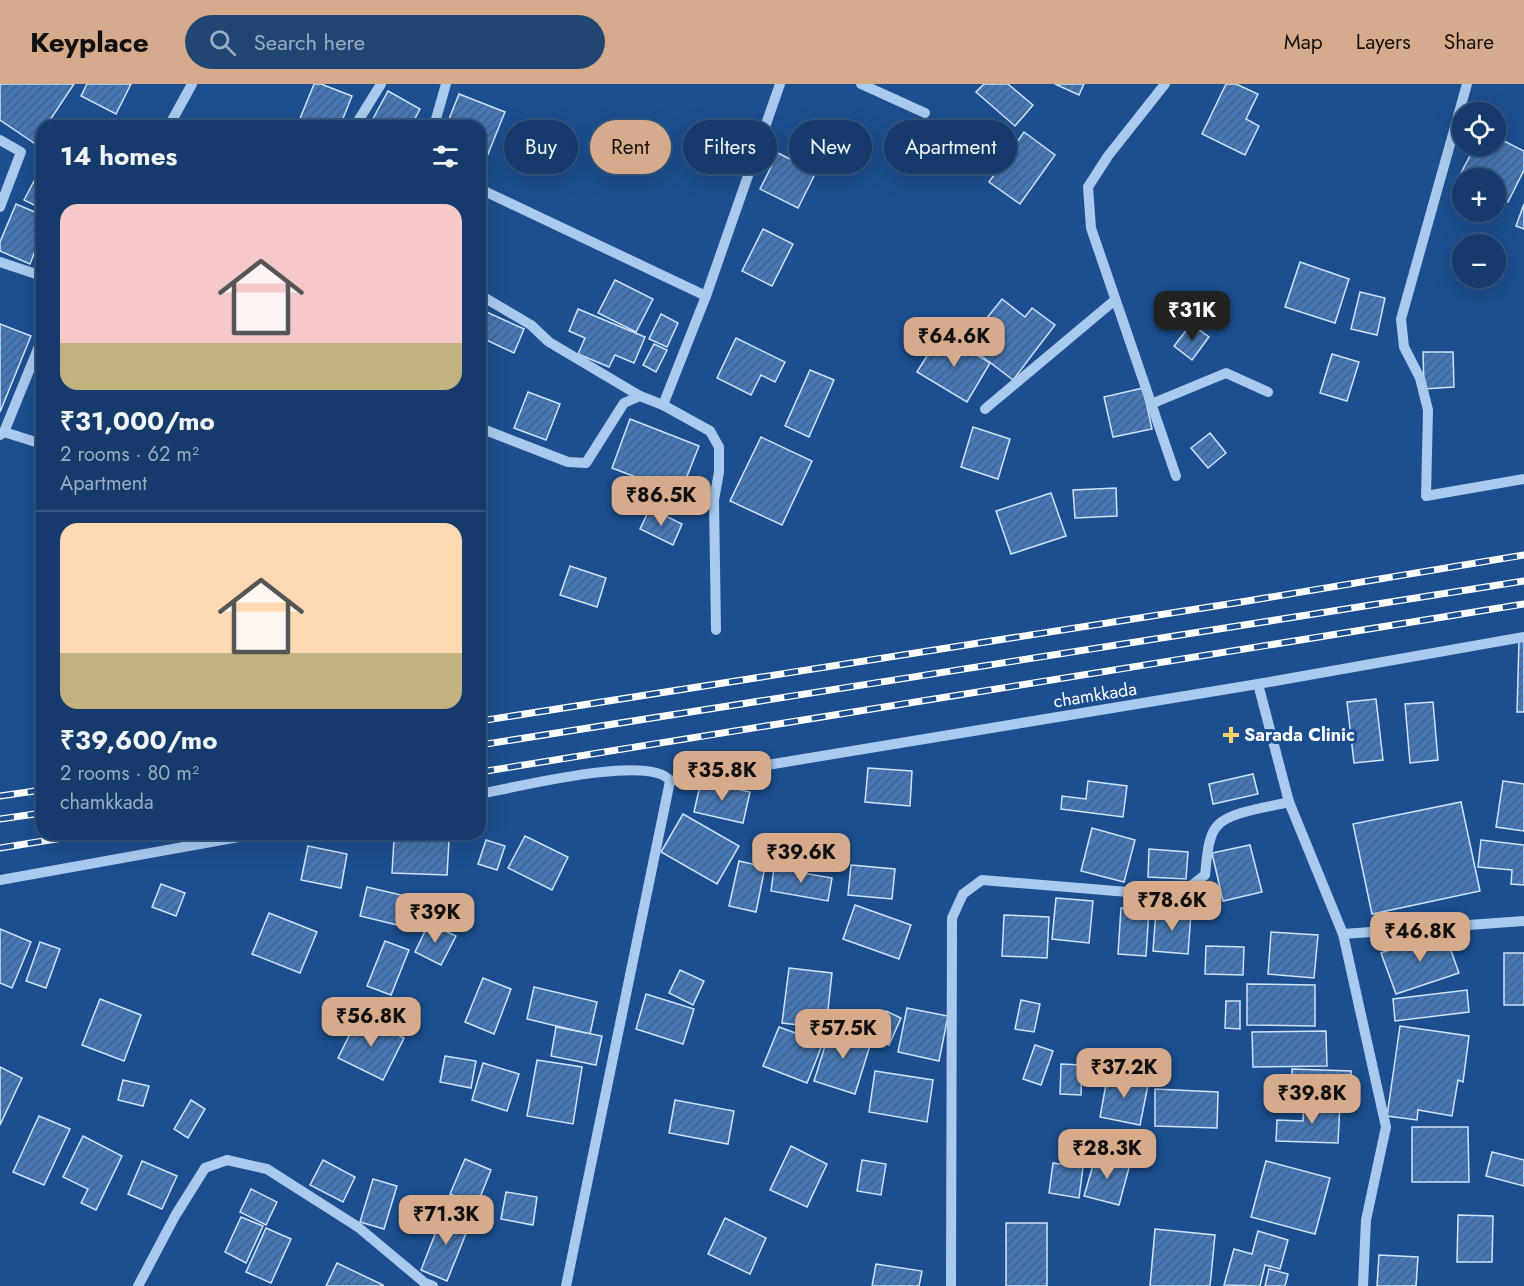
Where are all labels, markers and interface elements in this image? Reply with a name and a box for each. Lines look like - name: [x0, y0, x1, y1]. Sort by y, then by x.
- search box: [185, 15, 605, 69]
- text: Keyplace: [30, 22, 149, 63]
- icon: search: [206, 26, 239, 59]
- text: Search here: [254, 26, 365, 58]
- text: Map: [1284, 27, 1323, 57]
- text: Layers: [1356, 27, 1411, 57]
- text: Share: [1444, 27, 1494, 57]
- map controls: [1452, 102, 1506, 288]
- button: locate: [1452, 102, 1506, 156]
- chip: Buy: [504, 120, 578, 174]
- chip: Rent: [590, 120, 671, 174]
- chip: Filters: [683, 120, 777, 174]
- chip: New: [789, 120, 872, 174]
- chip: Apartment: [884, 120, 1017, 174]
- text: 14 homes: [60, 137, 177, 175]
- icon: filters: [429, 140, 462, 173]
- button: +: [1452, 168, 1506, 222]
- button: −: [1452, 234, 1506, 288]
- icon: home: [207, 243, 315, 351]
- pin: ₹31K: [1156, 291, 1228, 342]
- text: ₹31K: [1168, 296, 1216, 325]
- pin: ₹64.6K: [905, 317, 1003, 368]
- text: ₹64.6K: [918, 322, 990, 351]
- text: ₹31,000/mo: [60, 402, 215, 440]
- text: 2 rooms · 62 m²: [60, 440, 199, 469]
- text: Apartment: [60, 469, 147, 498]
- pin: ₹86.5K: [612, 476, 710, 527]
- text: ₹86.5K: [626, 481, 696, 510]
- icon: home: [207, 562, 315, 670]
- street label: chamkkada: [1051, 676, 1139, 714]
- text: ₹39,600/mo: [60, 721, 217, 759]
- place label: Sarada Clinic: [1244, 722, 1355, 748]
- marker: Sarada Clinic: [1222, 726, 1240, 744]
- pin: ₹35.8K: [673, 751, 771, 802]
- text: ₹35.8K: [687, 756, 757, 785]
- text: 2 rooms · 80 m²: [60, 759, 199, 788]
- text: chamkkada: [60, 788, 154, 817]
- pin: ₹39.6K: [752, 833, 850, 884]
- text: ₹39.6K: [766, 838, 836, 867]
- pin: ₹78.6K: [1123, 881, 1221, 932]
- text: ₹78.6K: [1137, 886, 1207, 915]
- pin: ₹39K: [399, 893, 471, 944]
- text: ₹39K: [409, 898, 461, 927]
- pin: ₹46.8K: [1371, 912, 1469, 963]
- text: ₹46.8K: [1384, 917, 1456, 946]
- pin: ₹56.8K: [322, 997, 420, 1048]
- text: ₹56.8K: [336, 1002, 406, 1031]
- pin: ₹57.5K: [794, 1009, 892, 1060]
- text: ₹57.5K: [809, 1014, 877, 1043]
- pin: ₹37.2K: [1075, 1048, 1173, 1099]
- text: ₹37.2K: [1090, 1053, 1158, 1082]
- pin: ₹39.8K: [1263, 1074, 1361, 1125]
- text: ₹39.8K: [1278, 1079, 1346, 1108]
- pin: ₹28.3K: [1058, 1129, 1156, 1180]
- text: ₹28.3K: [1072, 1134, 1142, 1163]
- pin: ₹71.3K: [397, 1195, 495, 1246]
- text: ₹71.3K: [413, 1200, 479, 1229]

